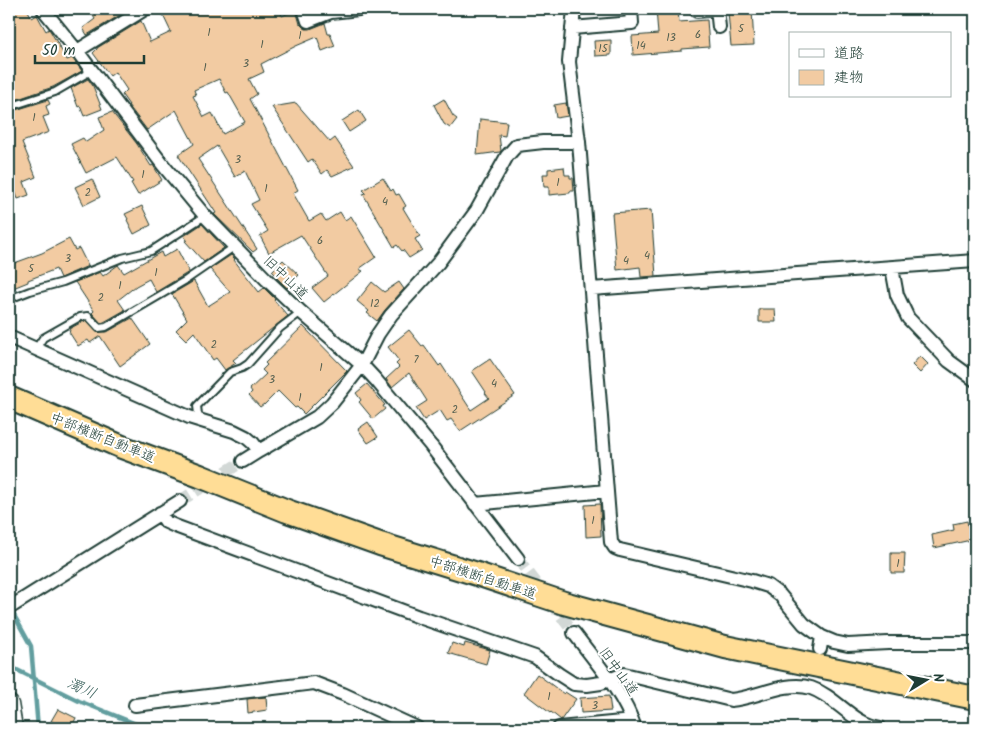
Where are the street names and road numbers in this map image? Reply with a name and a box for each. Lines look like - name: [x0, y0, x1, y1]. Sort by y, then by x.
- street label: 旧中山道: [258, 250, 313, 305]
- street label: 中部横断自動車道: [47, 407, 159, 469]
- street label: 中部横断自動車道: [426, 550, 539, 606]
- street label: 旧中山道: [593, 642, 643, 701]

